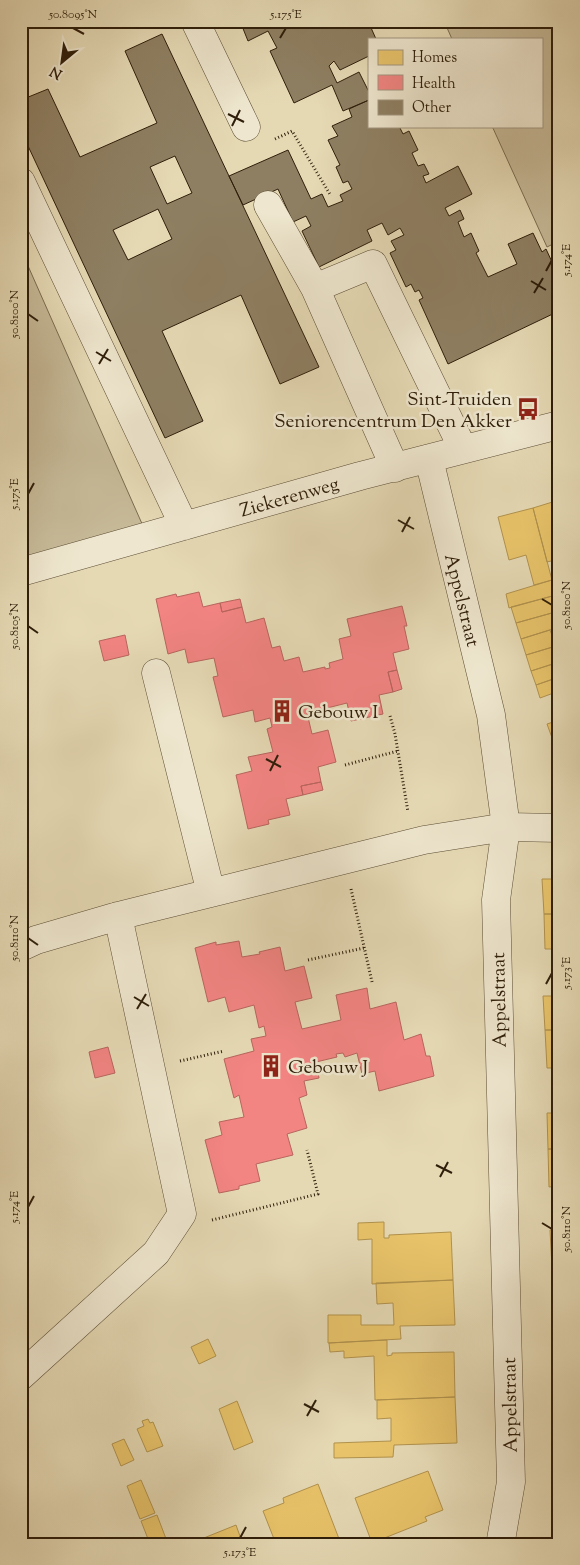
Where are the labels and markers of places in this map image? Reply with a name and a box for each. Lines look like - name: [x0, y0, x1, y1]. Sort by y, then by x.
- place label: Sint-Truiden Seniorencentrum Den Akker: [274, 387, 512, 436]
- bus stop icon: Sint-Truiden Seniorencentrum Den Akker: [515, 396, 541, 422]
- building icon: Gebouw I: [269, 698, 295, 724]
- place label: Gebouw I: [298, 700, 378, 727]
- building icon: Gebouw J: [258, 1053, 284, 1079]
- place label: Gebouw J: [288, 1055, 368, 1082]

